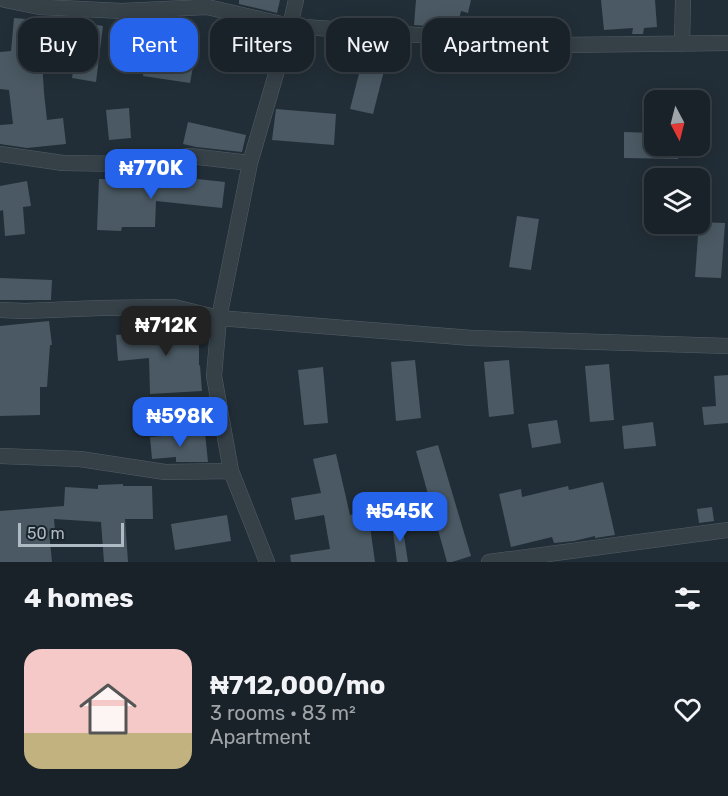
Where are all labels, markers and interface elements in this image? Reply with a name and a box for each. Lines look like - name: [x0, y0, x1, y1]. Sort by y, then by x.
- chip: Buy: [18, 18, 98, 72]
- chip: Rent: [110, 18, 198, 72]
- chip: Filters: [210, 18, 314, 72]
- chip: New: [326, 18, 410, 72]
- chip: Apartment: [422, 18, 570, 72]
- north arrow: [644, 90, 710, 156]
- map controls: [644, 90, 710, 234]
- pin: ₦770K: [109, 149, 193, 200]
- text: ₦770K: [119, 156, 183, 180]
- button: layers: [644, 168, 710, 234]
- pin: ₦712K: [124, 306, 208, 357]
- text: ₦712K: [135, 313, 197, 337]
- pin: ₦598K: [138, 397, 222, 448]
- text: ₦598K: [147, 404, 213, 428]
- pin: ₦545K: [358, 492, 442, 543]
- text: ₦545K: [366, 499, 434, 523]
- scale bar: [18, 520, 124, 548]
- text: 50 m: [27, 524, 65, 543]
- icon: filters: [671, 582, 704, 615]
- text: 4 homes: [24, 583, 134, 614]
- text: ₦712,000/mo: [210, 670, 385, 701]
- icon: home: [72, 673, 144, 745]
- icon: heart: [671, 693, 704, 726]
- text: 3 rooms · 83 m²: [210, 701, 356, 725]
- text: Apartment: [210, 725, 311, 749]

